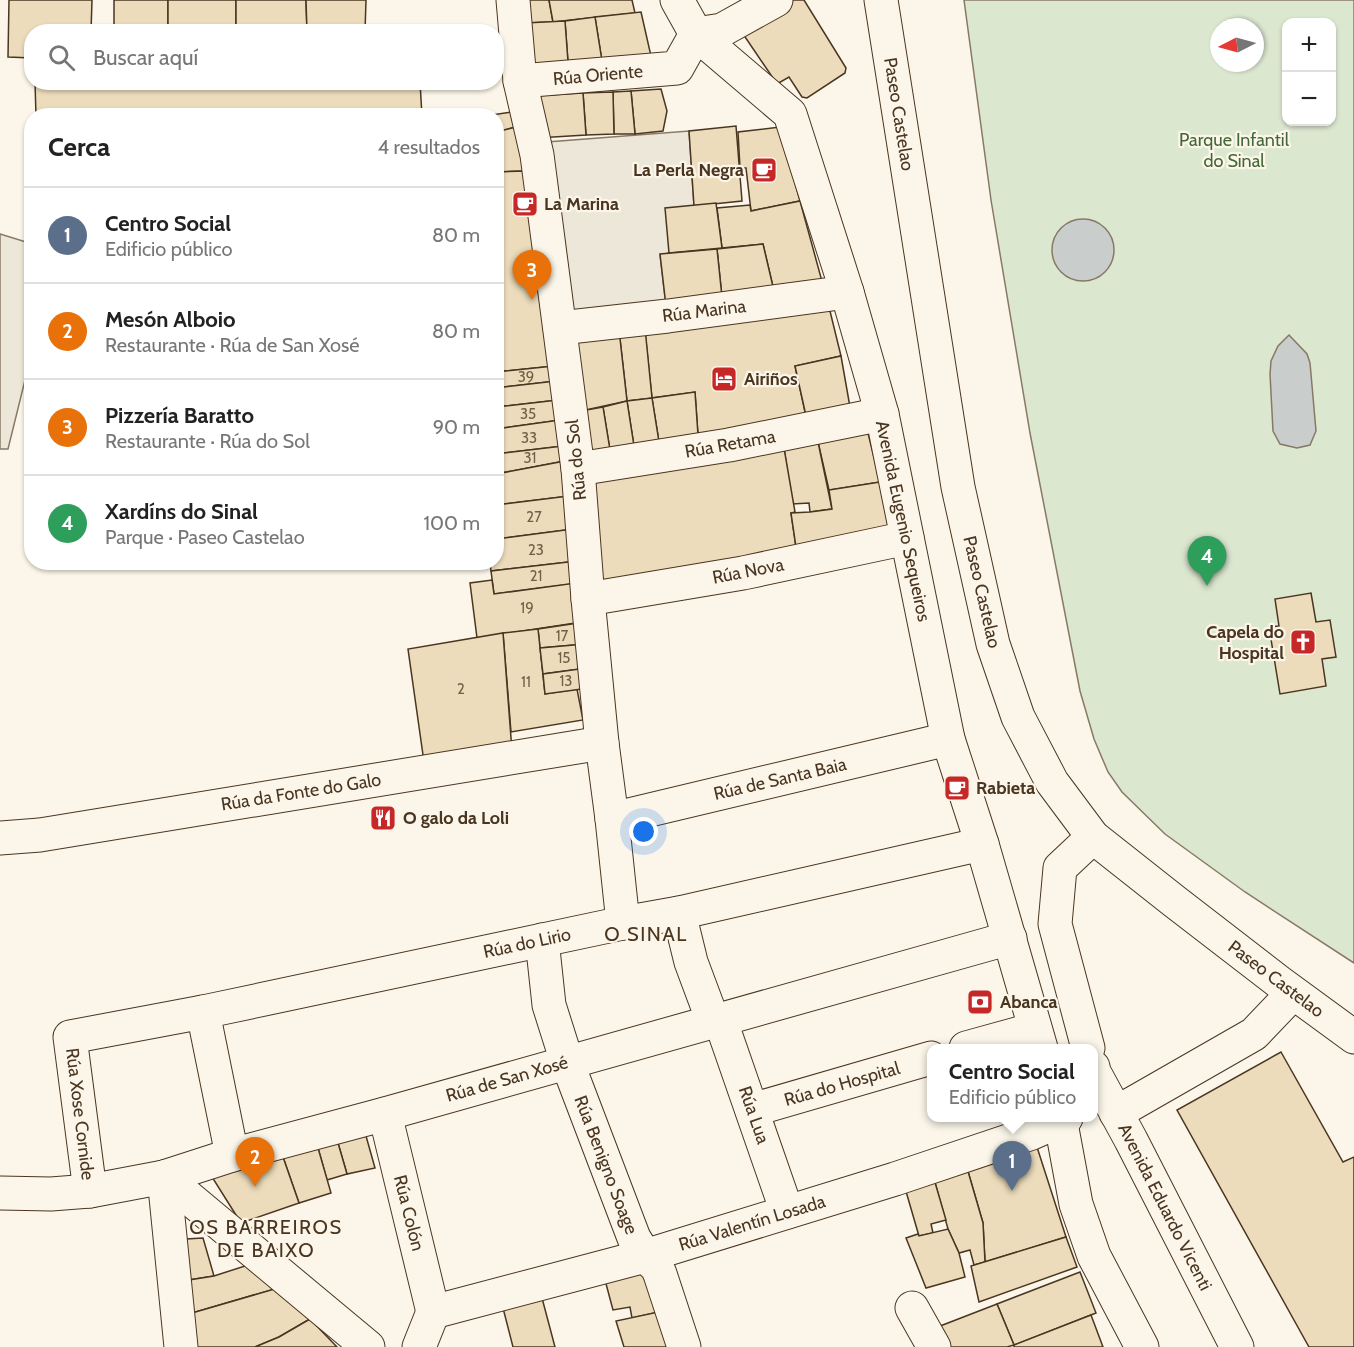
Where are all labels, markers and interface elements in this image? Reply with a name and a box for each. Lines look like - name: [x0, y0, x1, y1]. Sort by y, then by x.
- north arrow: [1210, 18, 1264, 72]
- map controls: [1282, 18, 1336, 126]
- button: +: [1282, 18, 1336, 72]
- search box: [24, 24, 504, 90]
- icon: search: [45, 41, 78, 74]
- text: Buscar aquí: [93, 44, 198, 71]
- street label: Paseo Castelao: [879, 56, 919, 172]
- street label: Rúa Oriente: [552, 60, 644, 90]
- button: −: [1282, 72, 1336, 126]
- park label: Parque Infantil do Sinal: [1179, 129, 1290, 172]
- text: Cerca: [48, 131, 110, 163]
- text: 4 resultados: [378, 135, 480, 159]
- cafe icon: La Perla Negra: [749, 155, 779, 185]
- place label: La Perla Negra: [633, 159, 744, 181]
- cafe icon: La Marina: [510, 189, 540, 219]
- place label: La Marina: [544, 193, 619, 215]
- text: Centro Social: [105, 210, 231, 237]
- text: 1: [64, 223, 71, 247]
- text: 80 m: [432, 223, 480, 247]
- text: Edificio público: [105, 237, 232, 261]
- pin: 3: [512, 250, 552, 300]
- street label: Rúa Marina: [661, 295, 747, 327]
- text: Mesón Alboio: [105, 306, 236, 333]
- text: 2: [62, 319, 73, 343]
- text: 80 m: [432, 319, 480, 343]
- text: Restaurante · Rúa de San Xosé: [105, 333, 359, 357]
- hotel icon: Airiños: [709, 364, 739, 394]
- house number: 39: [518, 368, 534, 386]
- place label: Airiños: [744, 368, 798, 390]
- text: Pizzería Baratto: [105, 402, 254, 429]
- house number: 35: [520, 405, 536, 423]
- text: 3: [62, 415, 73, 439]
- text: 90 m: [433, 415, 480, 439]
- street label: Rúa do Sol: [561, 418, 591, 502]
- street label: Avenida Eugenio Sequeiros: [871, 418, 935, 624]
- street label: Rúa Retama: [683, 425, 777, 463]
- text: Restaurante · Rúa do Sol: [105, 429, 310, 453]
- house number: 33: [521, 429, 537, 447]
- house number: 31: [523, 449, 537, 467]
- text: Xardíns do Sinal: [105, 498, 258, 525]
- house number: 27: [526, 508, 542, 526]
- text: 4: [61, 511, 74, 535]
- text: 100 m: [424, 511, 480, 535]
- text: Parque · Paseo Castelao: [105, 525, 305, 549]
- street label: Paseo Castelao: [958, 534, 1006, 650]
- pin: 4: [1188, 536, 1226, 586]
- house number: 23: [528, 541, 544, 559]
- street label: Rúa Nova: [710, 553, 786, 589]
- house number: 21: [530, 567, 542, 585]
- house number: 19: [520, 599, 534, 617]
- place label: Capela do Hospital: [1206, 621, 1284, 664]
- house number: 17: [556, 627, 569, 645]
- church icon: Capela do Hospital: [1288, 627, 1318, 657]
- house number: 15: [557, 649, 571, 667]
- house number: 13: [559, 672, 573, 690]
- house number: 11: [521, 673, 531, 691]
- house number: 2: [457, 680, 465, 698]
- street label: Rúa de Santa Baia: [711, 753, 849, 805]
- street label: Rúa da Fonte do Galo: [219, 768, 383, 816]
- cafe icon: Rabieta: [942, 773, 972, 803]
- place label: Rabieta: [976, 777, 1035, 799]
- restaurant icon: O galo da Loli: [368, 803, 398, 833]
- place label: O galo da Loli: [403, 807, 509, 829]
- your location: [629, 817, 658, 846]
- district label: O SINAL: [604, 922, 688, 946]
- street label: Rúa do Lirio: [481, 923, 573, 963]
- street label: Paseo Castelao: [1224, 936, 1328, 1022]
- bank icon: Abanca: [965, 987, 995, 1017]
- place label: Abanca: [1000, 991, 1058, 1013]
- popup: [927, 1044, 1098, 1122]
- street label: Rúa Xose Cornide: [61, 1047, 99, 1181]
- street label: Rúa de San Xosé: [443, 1051, 571, 1107]
- street label: Rúa do Hospital: [782, 1057, 903, 1111]
- text: Centro Social: [949, 1058, 1075, 1085]
- street label: Rúa Lua: [734, 1083, 774, 1147]
- text: Edificio público: [949, 1085, 1076, 1109]
- street label: Rúa Benigno Soage: [569, 1093, 643, 1237]
- street label: Avenida Eduardo Vicenti: [1113, 1120, 1217, 1294]
- pin: 2: [236, 1138, 274, 1187]
- pin: 1: [992, 1142, 1032, 1191]
- street label: Rúa Colón: [389, 1173, 429, 1253]
- street label: Rúa Valentín Losada: [676, 1190, 828, 1256]
- district label: OS BARREIROS DE BAIXO: [189, 1215, 343, 1262]

